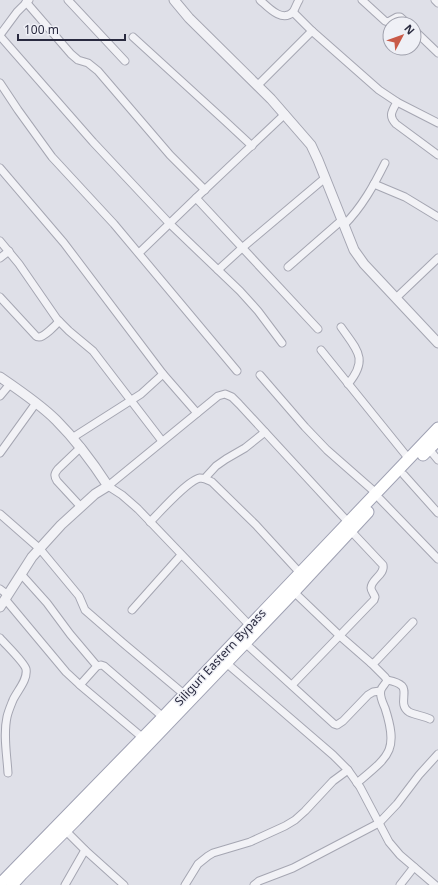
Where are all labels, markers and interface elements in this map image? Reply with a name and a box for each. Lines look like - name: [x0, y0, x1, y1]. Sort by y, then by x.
- scale bar: [18, 16, 125, 42]
- north arrow: [382, 16, 422, 56]
- text: 100 m: [24, 21, 59, 38]
- text: N: [401, 21, 419, 37]
- street label: Siliguri Eastern Bypass: [170, 605, 270, 709]

